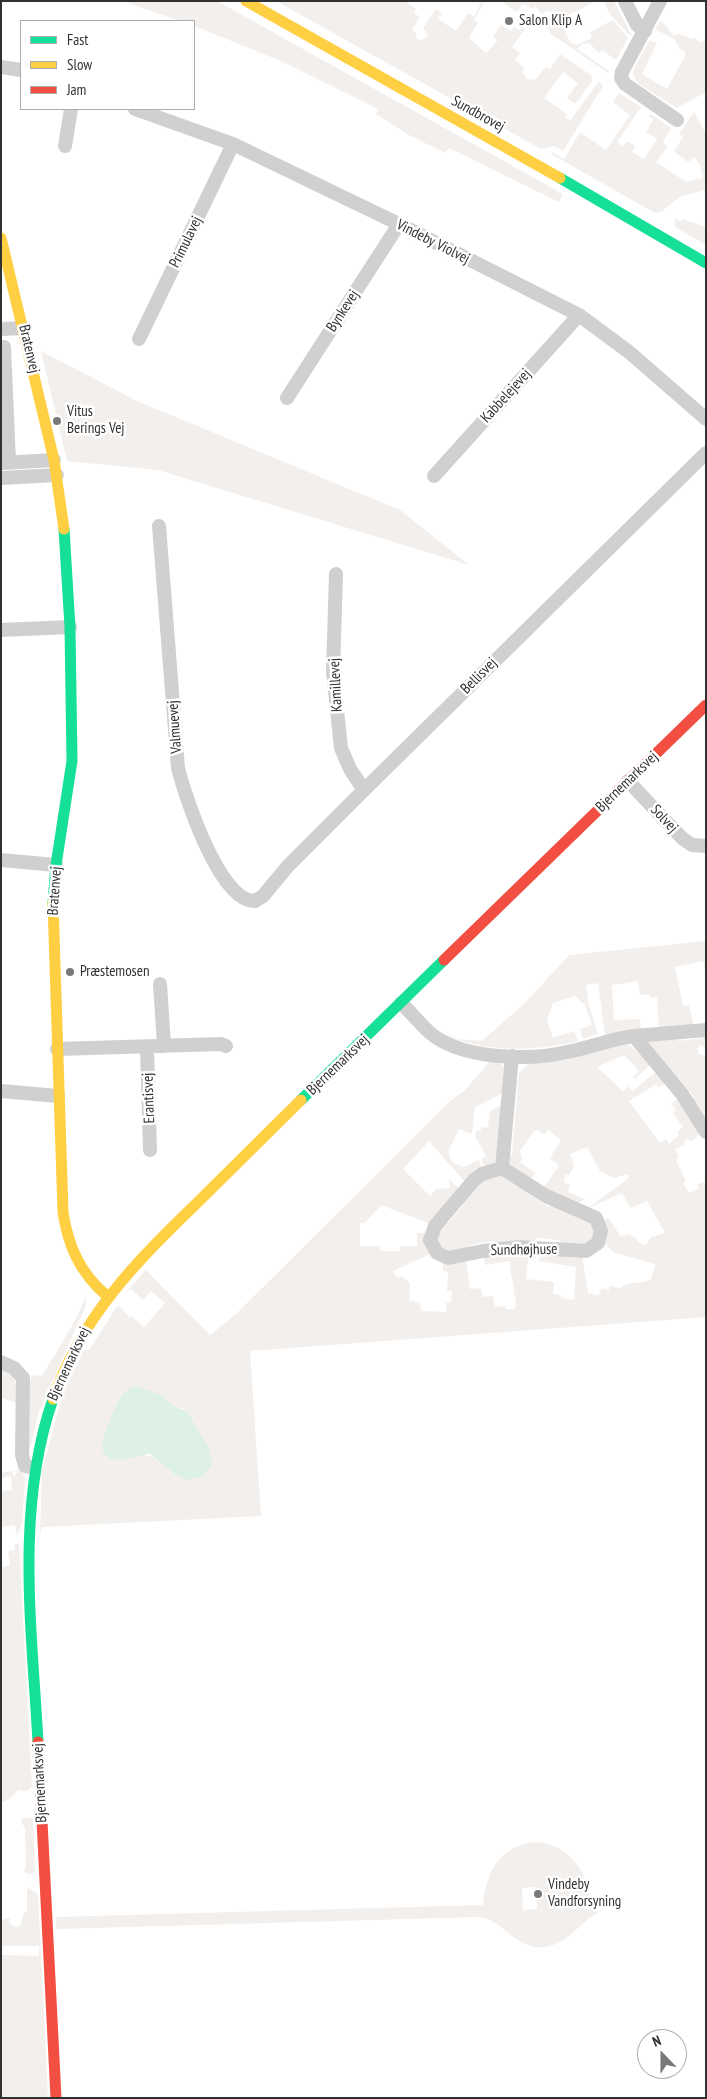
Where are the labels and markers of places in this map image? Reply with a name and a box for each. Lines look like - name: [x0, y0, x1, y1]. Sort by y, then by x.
- place label: Salon Klip A: [519, 12, 582, 30]
- marker: Salon Klip A: [503, 15, 515, 27]
- place label: Vitus Berings Vej: [67, 403, 125, 438]
- marker: Vitus Berings Vej: [51, 415, 63, 427]
- place label: Præstemosen: [80, 963, 149, 981]
- marker: Præstemosen: [64, 966, 76, 978]
- place label: Vindeby Vandforsyning: [548, 1876, 621, 1911]
- marker: Vindeby Vandforsyning: [532, 1888, 544, 1900]

